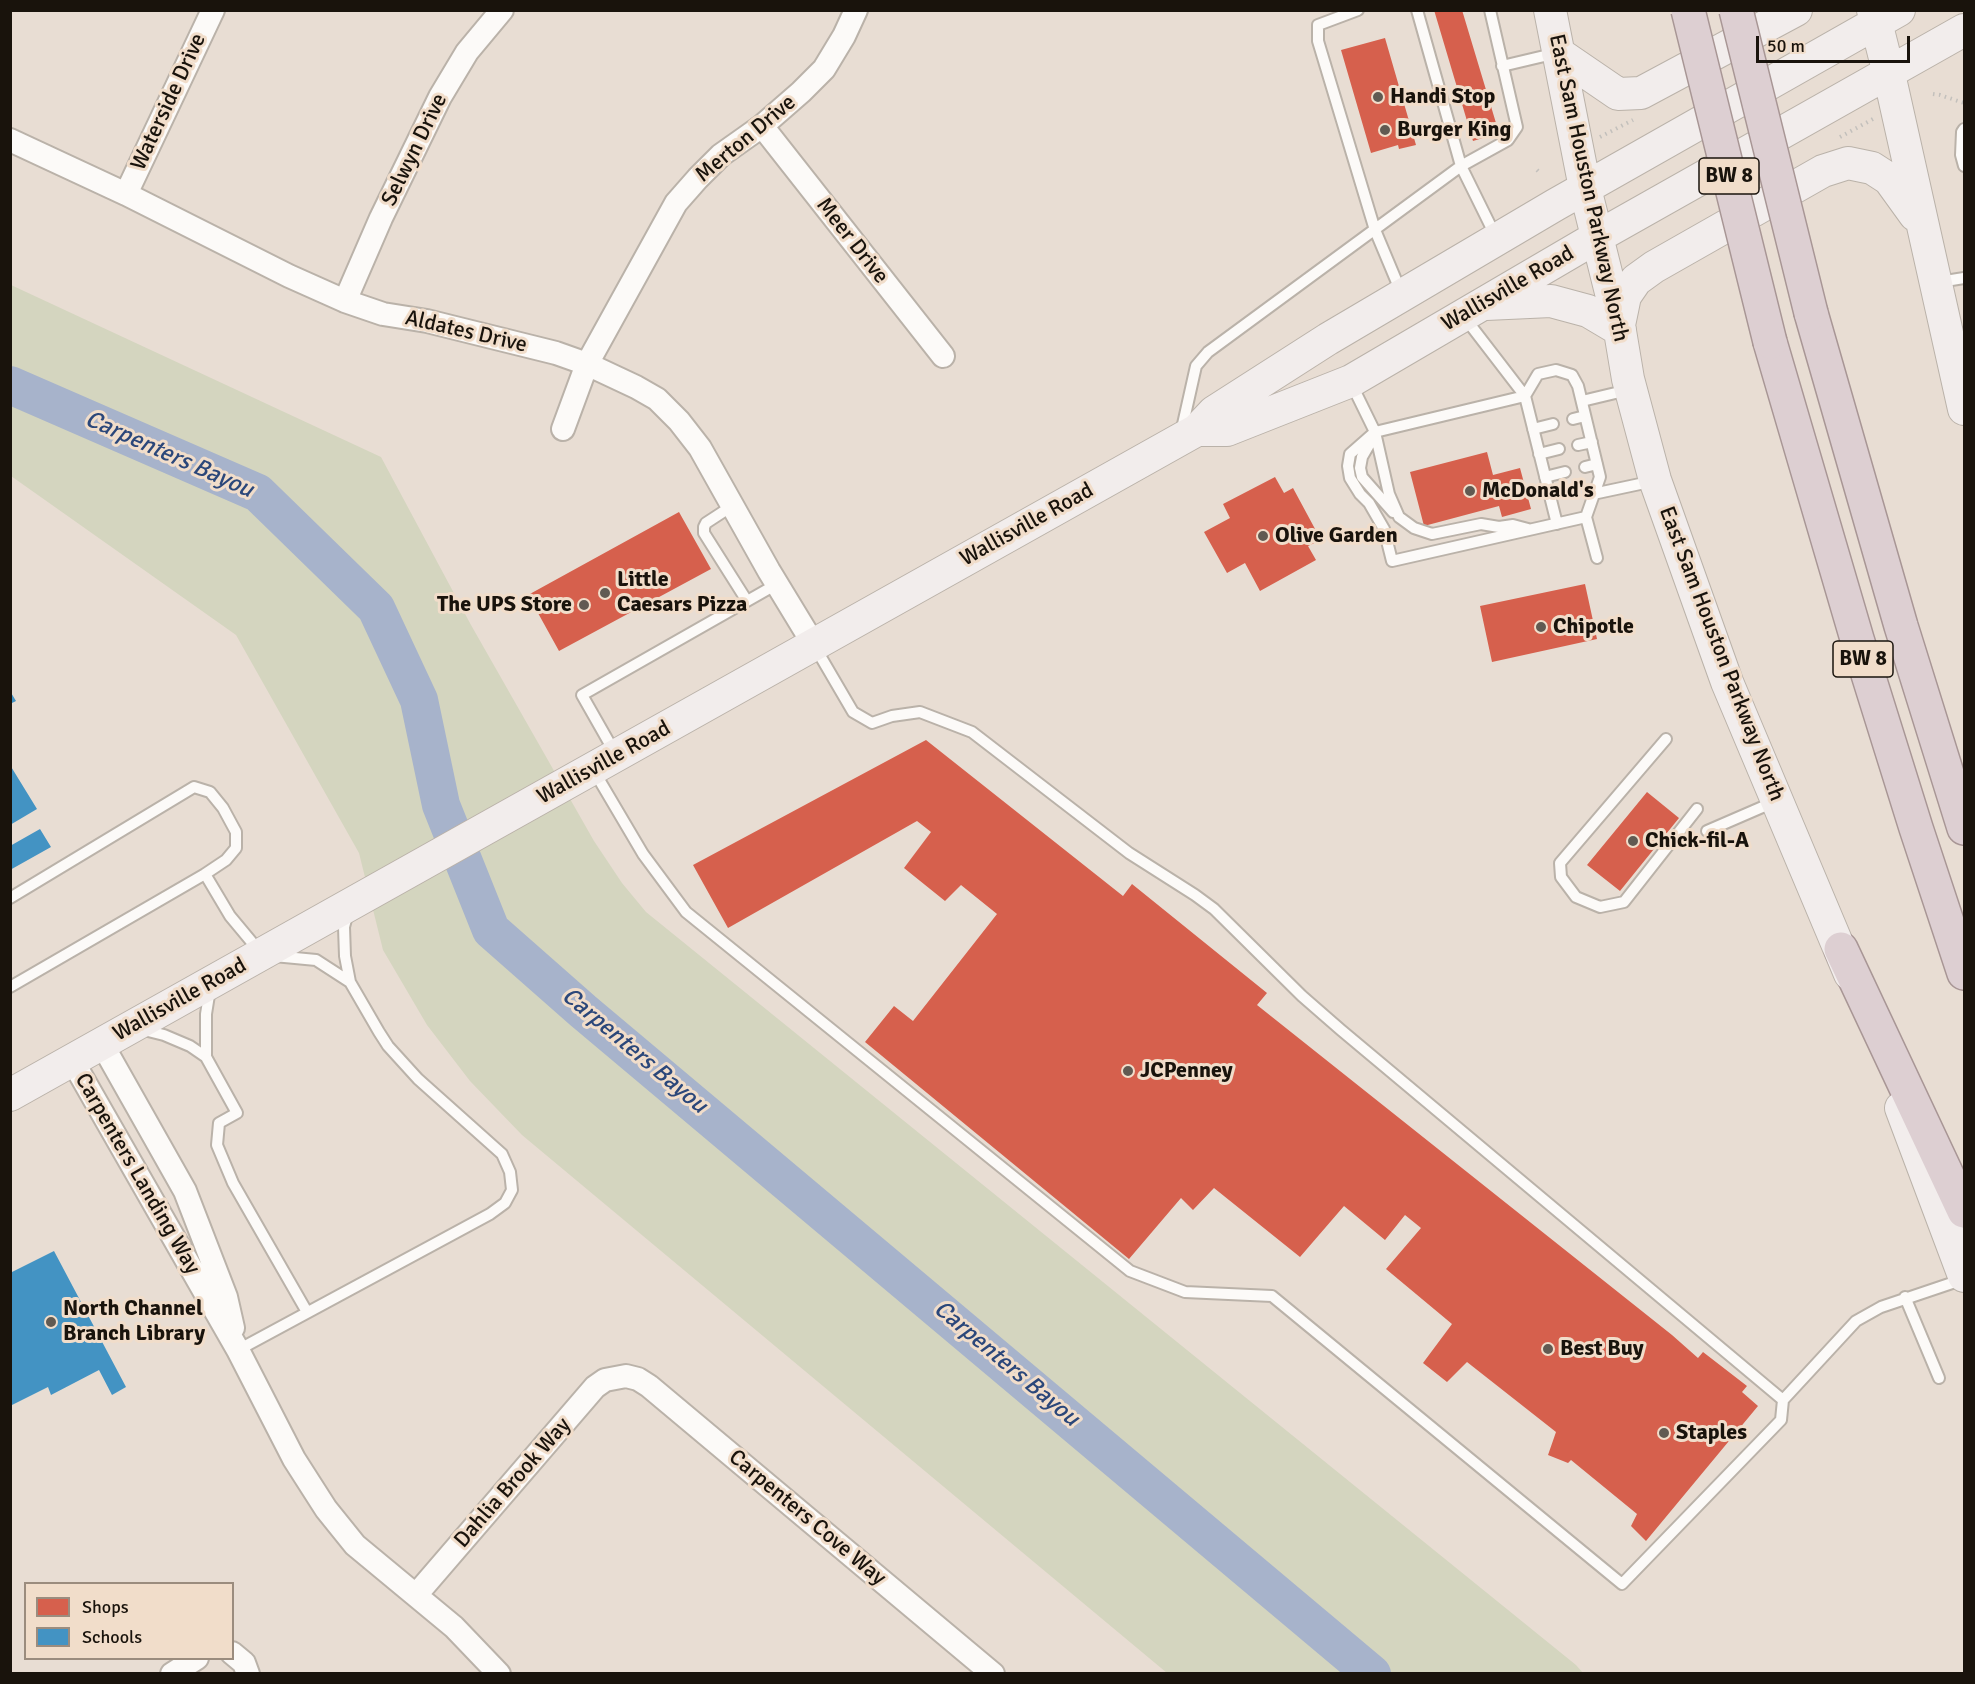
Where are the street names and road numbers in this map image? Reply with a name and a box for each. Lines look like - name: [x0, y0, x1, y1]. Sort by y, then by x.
- street label: Waterside Drive: [126, 29, 212, 175]
- street label: East Sam Houston Parkway North: [1542, 32, 1634, 344]
- street label: Selwyn Drive: [376, 89, 454, 211]
- street label: Merton Drive: [691, 90, 801, 188]
- road number: BW 8: [1699, 158, 1759, 194]
- street label: Meer Drive: [810, 193, 894, 289]
- street label: Wallisville Road: [1437, 240, 1579, 338]
- street label: Aldates Drive: [402, 305, 530, 359]
- street label: Wallisville Road: [956, 478, 1098, 572]
- street label: East Sam Houston Parkway North: [1652, 503, 1790, 805]
- road number: BW 8: [1833, 641, 1893, 677]
- street label: Wallisville Road: [533, 716, 675, 810]
- street label: Wallisville Road: [109, 953, 251, 1047]
- street label: Carpenters Landing Way: [69, 1069, 205, 1279]
- street label: Dahlia Brook Way: [449, 1412, 577, 1554]
- street label: Carpenters Cove Way: [723, 1445, 891, 1591]

